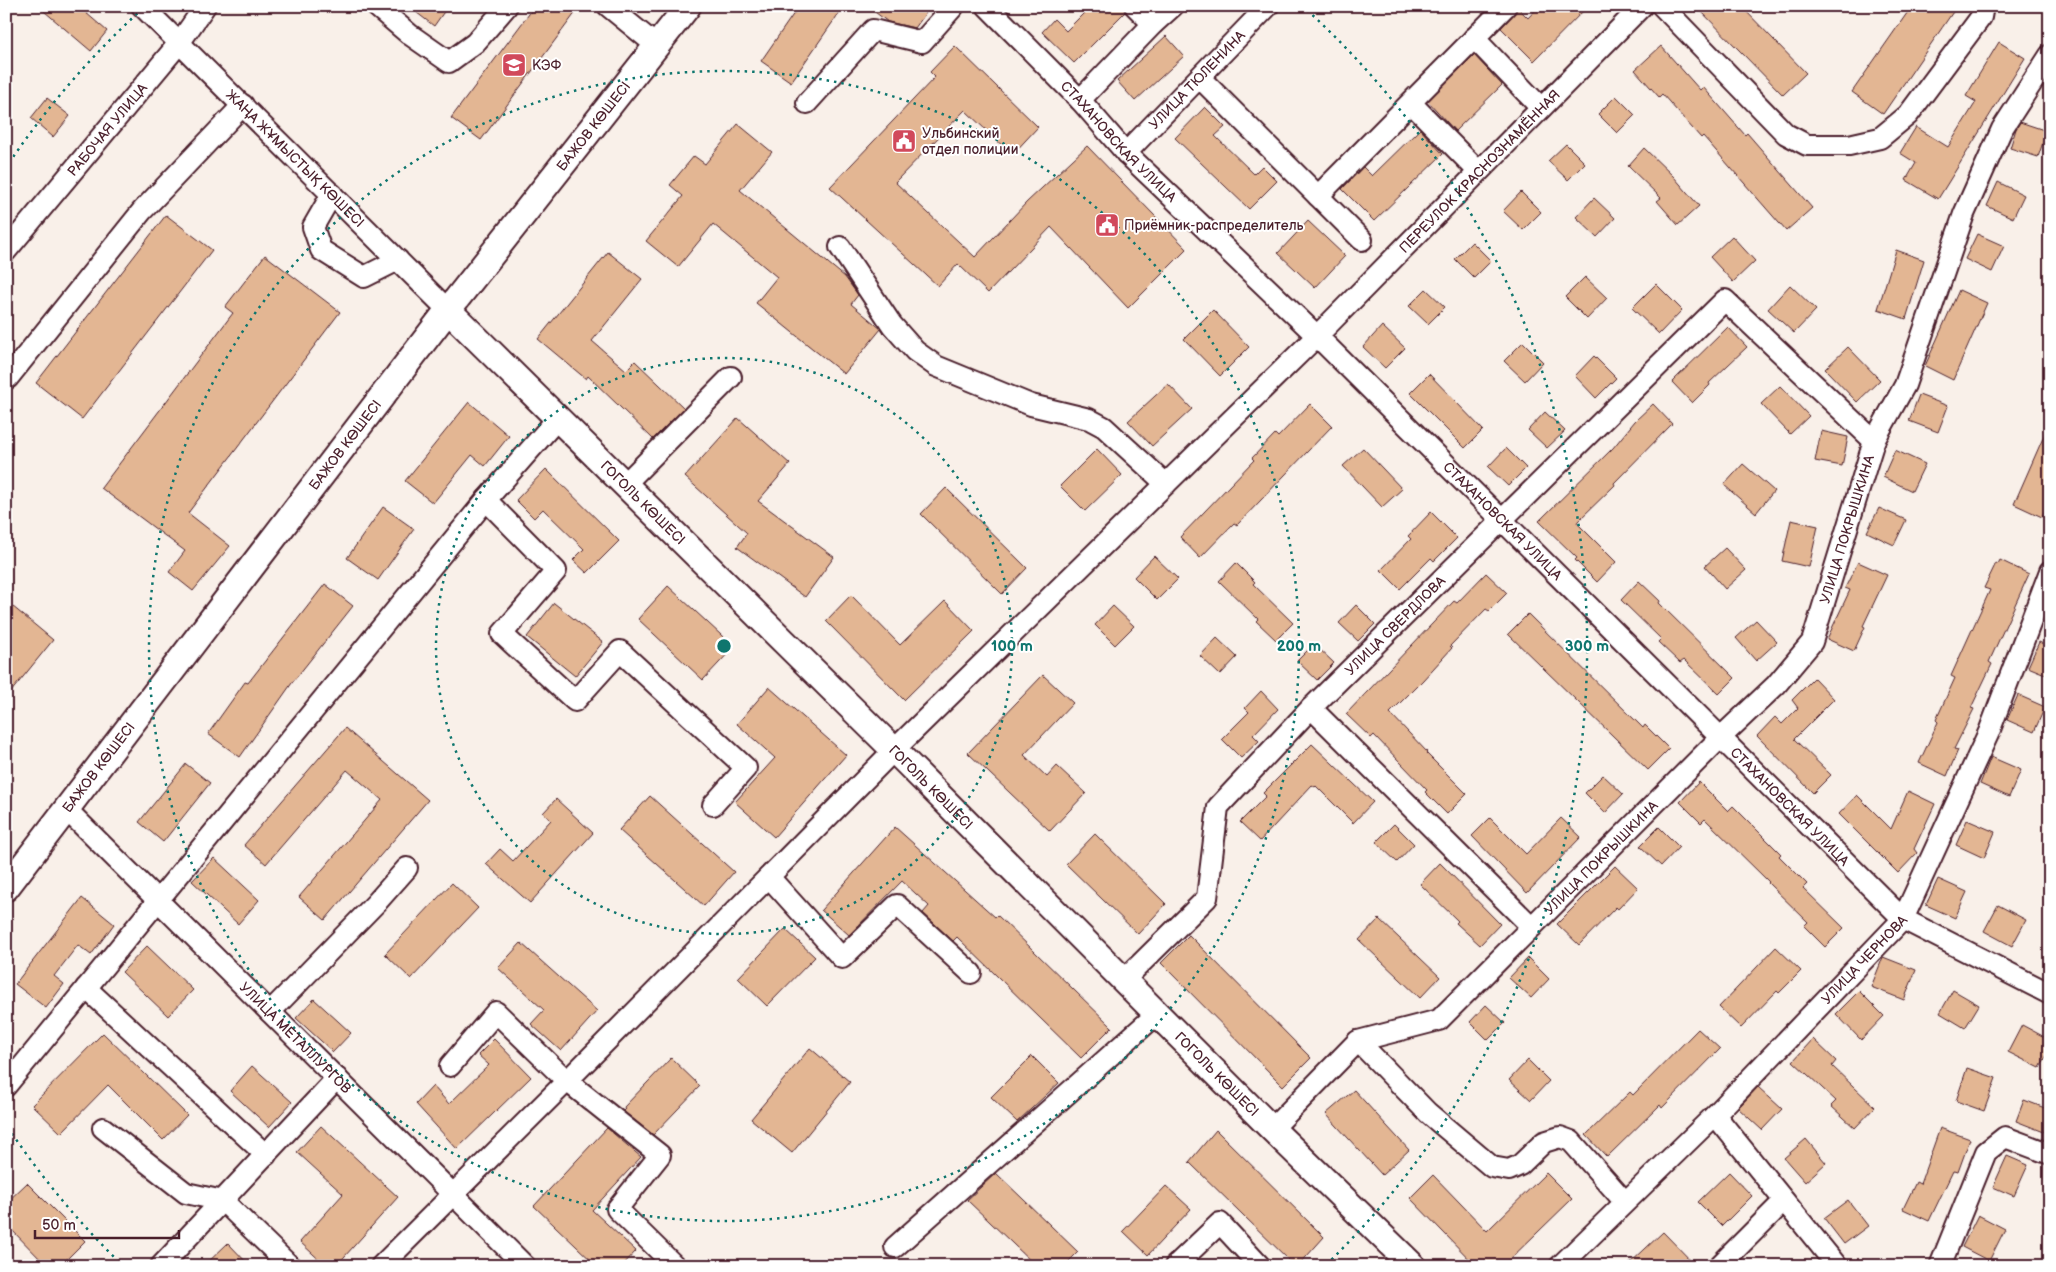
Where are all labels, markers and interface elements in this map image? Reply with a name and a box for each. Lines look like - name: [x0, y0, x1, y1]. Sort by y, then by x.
- street label: УЛИЦА ТЮЛЕНИНА: [1146, 27, 1249, 133]
- school or university icon: КЭФ: [501, 52, 527, 78]
- place label: КЭФ: [532, 57, 562, 74]
- street label: БАЖОВ КӨШЕСІ: [553, 78, 634, 174]
- street label: СТАХАНОВСКАЯ УЛИЦА: [1057, 78, 1180, 206]
- street label: РАБОЧАЯ УЛИЦА: [64, 80, 151, 180]
- street label: ЖАҢА ЖҰМЫСТЫҚ КӨШЕСІ: [222, 86, 368, 231]
- street label: ПЕРЕУЛОК КРАСНОЗНАМЁННАЯ: [1396, 86, 1564, 257]
- place label: Ульбинский отдел полиции: [922, 125, 1019, 158]
- public building icon: Ульбинский отдел полиции: [891, 128, 917, 154]
- public building icon: Приёмник-распределитель: [1094, 212, 1120, 238]
- place label: Приёмник-распределитель: [1124, 217, 1304, 234]
- street label: БАЖОВ КӨШЕСІ: [305, 397, 385, 494]
- street label: УЛИЦА ПОКРЫШКИНА: [1816, 453, 1878, 606]
- street label: ГОГОЛЬ КӨШЕСІ: [597, 457, 689, 548]
- street label: СТАХАНОВСКАЯ УЛИЦА: [1439, 459, 1566, 584]
- street label: УЛИЦА СВЕРДЛОВА: [1342, 572, 1449, 679]
- centre of rings: [715, 637, 733, 655]
- text: 100 m: [991, 637, 1033, 656]
- text: 200 m: [1277, 637, 1321, 656]
- text: 300 m: [1565, 637, 1609, 656]
- street label: БАЖОВ КӨШЕСІ: [59, 719, 139, 816]
- street label: ГОГОЛЬ КӨШЕСІ: [885, 742, 976, 833]
- street label: СТАХАНОВСКАЯ УЛИЦА: [1727, 744, 1853, 870]
- street label: УЛИЦА ПОКРЫШКИНА: [1541, 797, 1662, 919]
- street label: УЛИЦА ЧЕРНОВА: [1818, 911, 1911, 1008]
- street label: УЛИЦА МЕТАЛЛУРГОВ: [236, 979, 355, 1097]
- street label: ГОГОЛЬ КӨШЕСІ: [1171, 1029, 1262, 1120]
- scale bar: [35, 1207, 179, 1239]
- text: 50 m: [42, 1216, 76, 1235]

